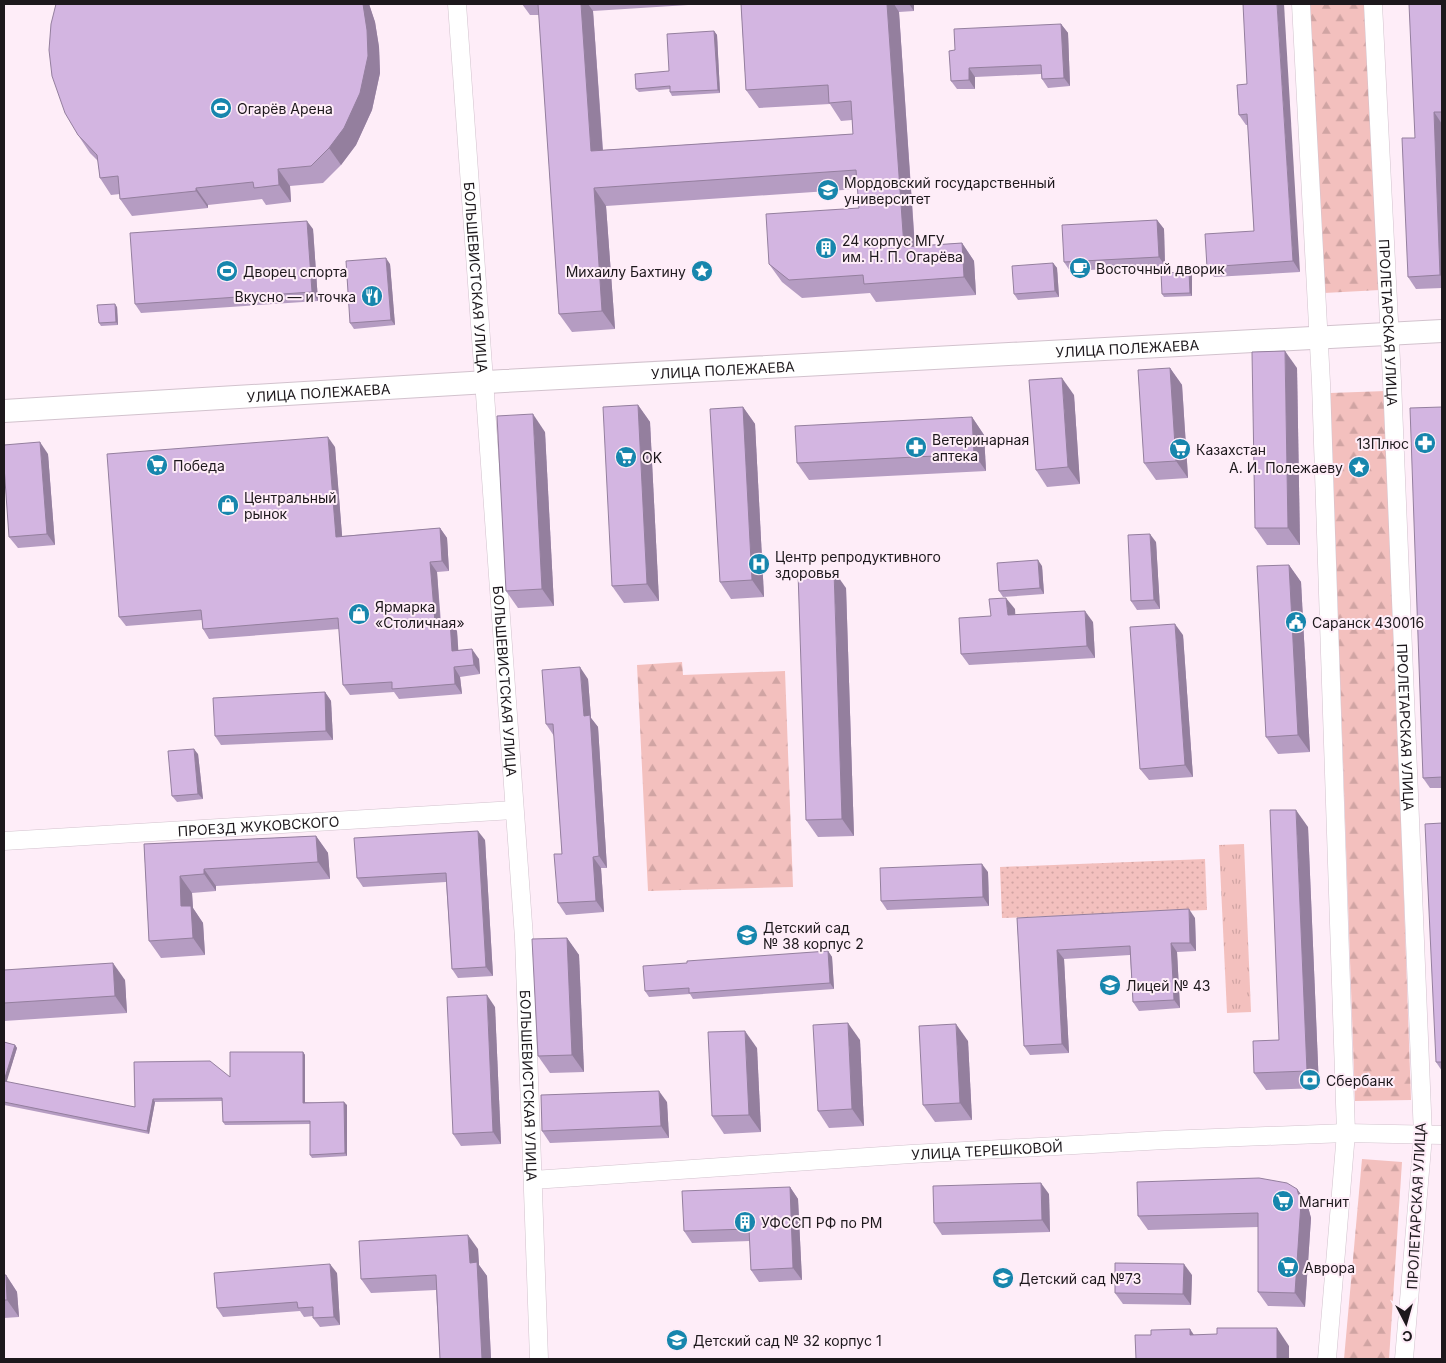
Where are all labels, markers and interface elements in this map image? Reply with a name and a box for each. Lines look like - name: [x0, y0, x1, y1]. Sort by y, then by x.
- sports icon: Огарёв Арена: [209, 96, 233, 120]
- place label: Огарёв Арена: [237, 100, 333, 117]
- place label: Мордовский государственный университет: [844, 174, 1055, 207]
- school or university icon: Мордовский государственный университет: [816, 178, 840, 202]
- street label: БОЛЬШЕВИСТСКАЯ УЛИЦА: [461, 181, 492, 374]
- place label: 24 корпус МГУ им. Н. П. Огарёва: [842, 232, 963, 265]
- building icon: 24 корпус МГУ им. Н. П. Огарёва: [814, 236, 838, 260]
- street label: ПРОЛЕТАРСКАЯ УЛИЦА: [1376, 239, 1402, 407]
- cafe icon: Восточный дворик: [1068, 256, 1092, 280]
- sports icon: Дворец cпорта: [215, 259, 239, 283]
- place icon: Михаилу Бахтину: [690, 259, 714, 283]
- place label: Восточный дворик: [1096, 260, 1225, 277]
- place label: Дворец cпорта: [243, 263, 347, 280]
- place label: Михаилу Бахтину: [566, 263, 686, 280]
- restaurant icon: Вкусно — и точка: [360, 284, 384, 308]
- place label: Вкусно — и точка: [235, 288, 356, 305]
- street label: УЛИЦА ПОЛЕЖАЕВА: [1055, 335, 1200, 360]
- street label: УЛИЦА ПОЛЕЖАЕВА: [650, 357, 795, 382]
- street label: УЛИЦА ПОЛЕЖАЕВА: [246, 379, 391, 405]
- place label: Ветеринарная аптека: [932, 431, 1029, 464]
- pharmacy icon: 13Плюс: [1413, 431, 1437, 455]
- pharmacy icon: Ветеринарная аптека: [904, 435, 928, 459]
- place label: 13Плюс: [1356, 435, 1409, 452]
- supermarket icon: Казахстан: [1168, 437, 1192, 461]
- place label: Казахстан: [1196, 441, 1266, 458]
- supermarket icon: OK: [614, 445, 638, 469]
- place label: OK: [642, 449, 663, 466]
- supermarket icon: Победа: [145, 453, 169, 477]
- place icon: А. И. Полежаеву: [1347, 455, 1371, 479]
- place label: Победа: [173, 457, 225, 474]
- place label: А. И. Полежаеву: [1229, 459, 1343, 476]
- place label: Центральный рынок: [244, 489, 337, 522]
- shop icon: Центральный рынок: [216, 493, 240, 517]
- place label: Центр репродуктивного здоровья: [775, 548, 941, 581]
- hospital icon: Центр репродуктивного здоровья: [747, 552, 771, 576]
- street label: БОЛЬШЕВИСТСКАЯ УЛИЦА: [490, 585, 521, 778]
- place label: Ярмарка «Столичная»: [375, 598, 465, 631]
- shop icon: Ярмарка «Столичная»: [347, 602, 371, 626]
- public building icon: Саранск 430016: [1284, 610, 1308, 634]
- place label: Саранск 430016: [1312, 614, 1424, 631]
- street label: ПРОЛЕТАРСКАЯ УЛИЦА: [1394, 643, 1418, 812]
- street label: ПРОЕЗД ЖУКОВСКОГО: [177, 812, 340, 839]
- place label: Детский сад № 38 корпус 2: [763, 919, 864, 952]
- school or university icon: Детский сад № 38 корпус 2: [735, 923, 759, 947]
- school or university icon: Лицей № 43: [1098, 973, 1122, 997]
- place label: Лицей № 43: [1126, 977, 1210, 994]
- street label: БОЛЬШЕВИСТСКАЯ УЛИЦА: [517, 989, 541, 1182]
- bank icon: Сбербанк: [1298, 1068, 1322, 1092]
- place label: Сбербанк: [1326, 1072, 1394, 1089]
- street label: ПРОЛЕТАРСКАЯ УЛИЦА: [1403, 1122, 1429, 1290]
- street label: УЛИЦА ТЕРЕШКОВОЙ: [911, 1136, 1063, 1162]
- supermarket icon: Магнит: [1271, 1189, 1295, 1213]
- place label: Магнит: [1299, 1193, 1349, 1210]
- building icon: УФССП РФ по РМ: [733, 1210, 757, 1234]
- place label: УФССП РФ по РМ: [761, 1214, 882, 1231]
- supermarket icon: Аврора: [1276, 1255, 1300, 1279]
- place label: Аврора: [1304, 1259, 1355, 1276]
- school or university icon: Детский сад №73: [991, 1266, 1015, 1290]
- place label: Детский сад №73: [1019, 1270, 1141, 1287]
- north arrow: [1381, 1298, 1431, 1348]
- text: С: [1401, 1327, 1413, 1345]
- school or university icon: Детский сад № 32 корпус 1: [665, 1328, 689, 1352]
- place label: Детский сад № 32 корпус 1: [693, 1332, 882, 1349]

